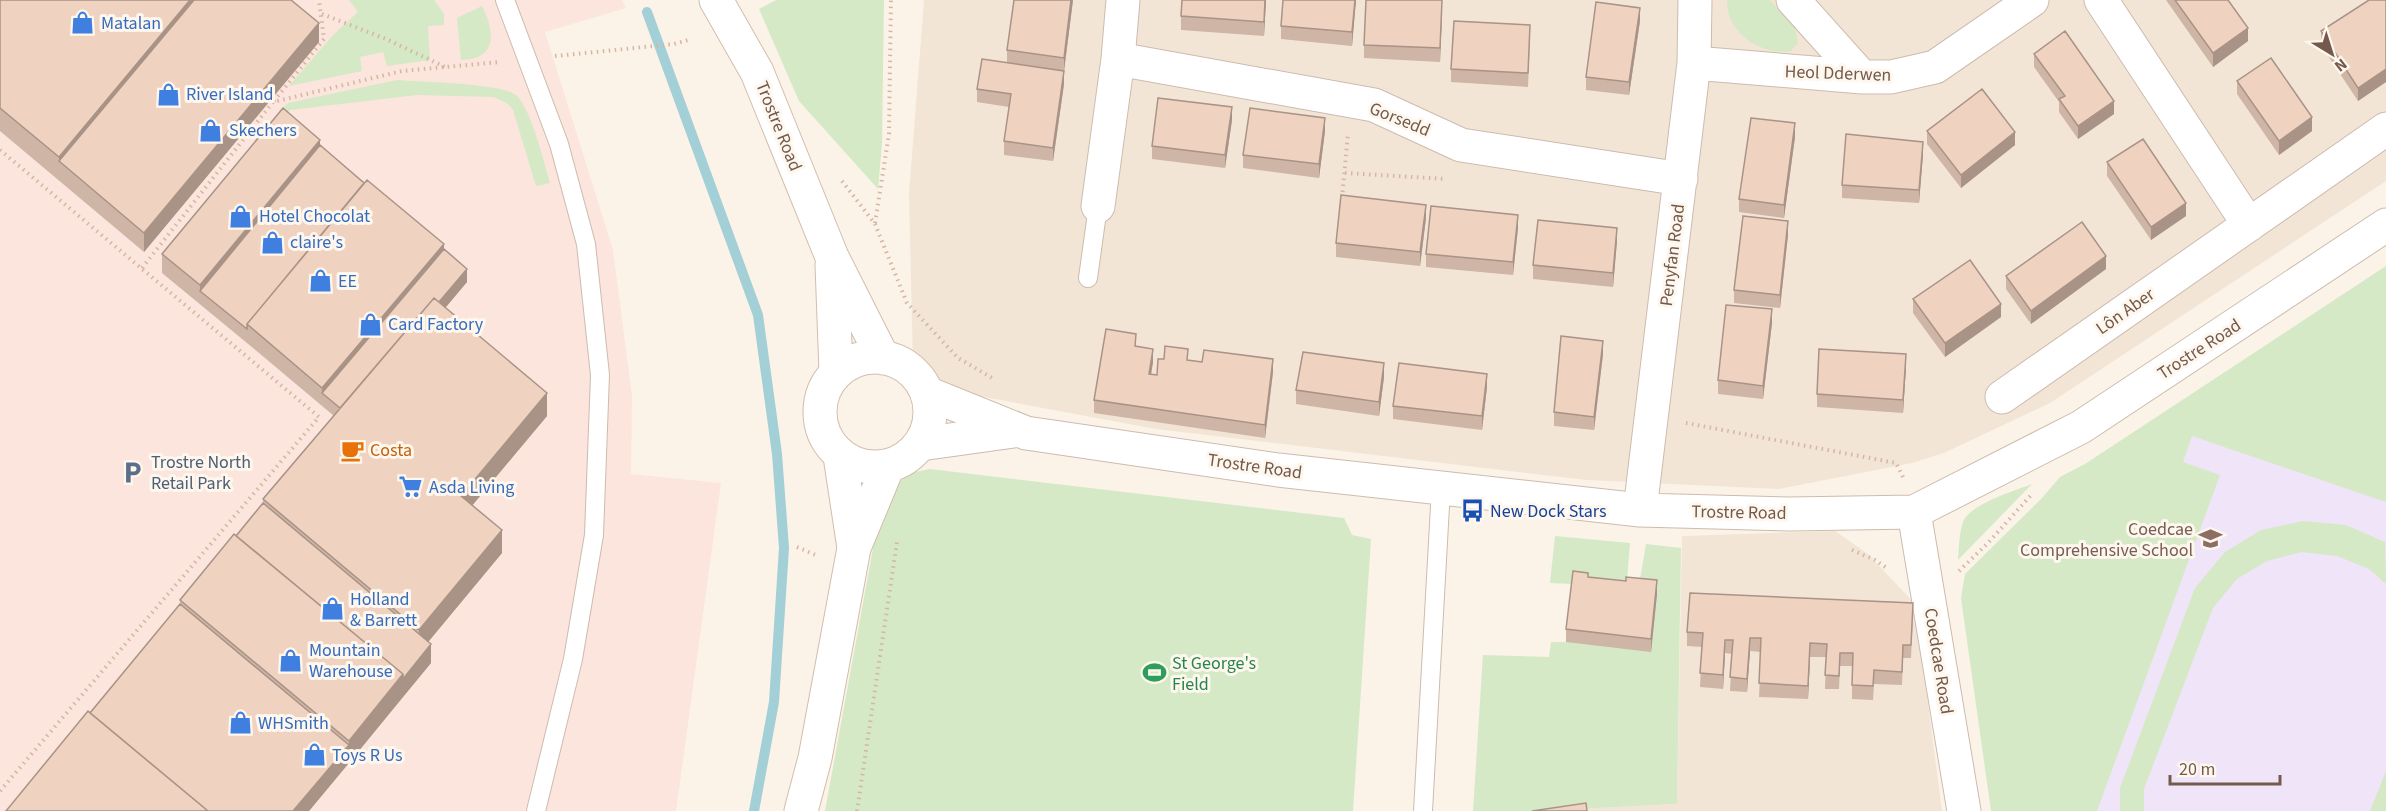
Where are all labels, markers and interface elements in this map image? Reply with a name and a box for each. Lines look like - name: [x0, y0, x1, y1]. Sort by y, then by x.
- shop icon: Matalan: [70, 10, 96, 36]
- place label: Matalan: [101, 11, 161, 36]
- north arrow: [2302, 24, 2362, 84]
- text: N: [2330, 53, 2352, 77]
- street label: Heol Dderwen: [1784, 59, 1892, 88]
- street label: Trostre Road: [749, 77, 808, 175]
- shop icon: River Island: [155, 81, 181, 107]
- place label: River Island: [186, 82, 274, 107]
- street label: Gorsedd: [1366, 96, 1434, 143]
- shop icon: Skechers: [198, 117, 224, 143]
- place label: Skechers: [229, 118, 297, 143]
- street label: Penyfan Road: [1654, 202, 1691, 308]
- shop icon: Hotel Chocolat: [228, 203, 254, 229]
- place label: Hotel Chocolat: [259, 204, 370, 229]
- shop icon: claire's: [259, 229, 285, 255]
- place label: claire's: [290, 230, 343, 255]
- shop icon: EE: [307, 268, 333, 294]
- place label: EE: [338, 269, 357, 294]
- street label: Lôn Aber: [2091, 282, 2160, 341]
- shop icon: Card Factory: [357, 311, 383, 337]
- place label: Card Factory: [388, 312, 484, 337]
- street label: Trostre Road: [2153, 313, 2246, 386]
- cafe icon: Costa: [339, 437, 365, 463]
- place label: Costa: [370, 438, 412, 463]
- street label: Trostre Road: [1206, 447, 1304, 485]
- place label: Trostre North Retail Park: [151, 450, 251, 496]
- parking icon: Trostre North Retail Park: [120, 459, 146, 485]
- supermarket icon: Asda Living: [398, 474, 424, 500]
- place label: Asda Living: [429, 475, 514, 500]
- bus stop icon: New Dock Stars: [1459, 498, 1485, 524]
- place label: New Dock Stars: [1490, 499, 1606, 524]
- street label: Trostre Road: [1691, 499, 1787, 526]
- place label: Coedcae Comprehensive School: [2020, 517, 2193, 563]
- school or university icon: Coedcae Comprehensive School: [2198, 526, 2224, 552]
- place label: Holland & Barrett: [350, 587, 417, 633]
- shop icon: Holland & Barrett: [319, 596, 345, 622]
- street label: Coedcae Road: [1918, 606, 1959, 716]
- place label: Mountain Warehouse: [309, 638, 393, 684]
- shop icon: Mountain Warehouse: [278, 647, 304, 673]
- place label: St George's Field: [1172, 651, 1256, 697]
- sports icon: St George's Field: [1141, 660, 1167, 686]
- shop icon: WHSmith: [227, 710, 253, 736]
- place label: WHSmith: [258, 711, 329, 736]
- shop icon: Toys R Us: [301, 742, 327, 768]
- place label: Toys R Us: [332, 743, 403, 768]
- scale bar: [2170, 748, 2280, 786]
- text: 20 m: [2179, 757, 2215, 782]

